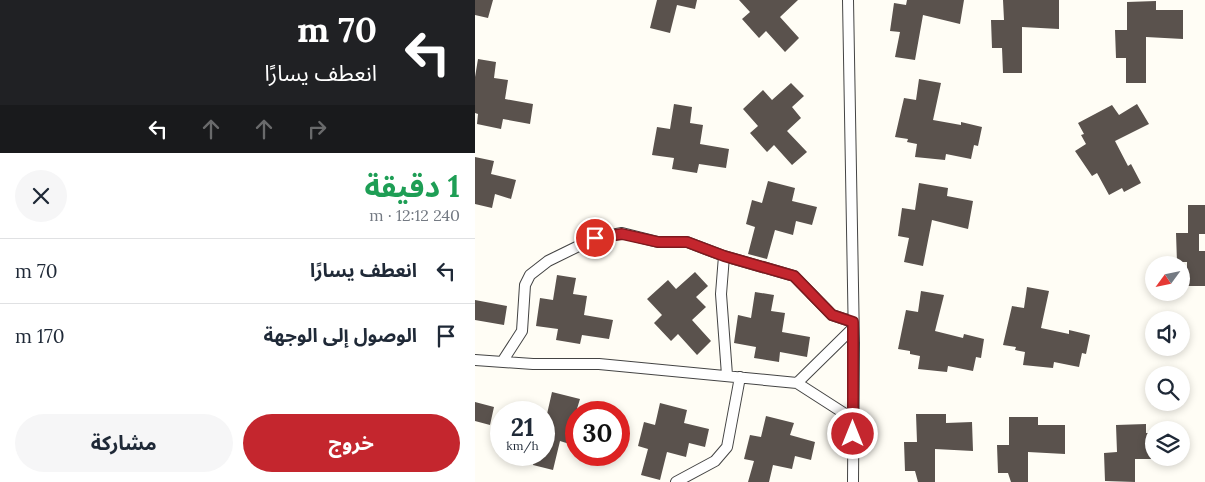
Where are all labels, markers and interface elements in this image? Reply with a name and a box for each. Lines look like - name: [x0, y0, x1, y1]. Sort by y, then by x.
- text: 70 m: [297, 7, 377, 52]
- icon: left: [395, 20, 460, 85]
- text: انعطف يسارًا: [264, 59, 377, 87]
- icon: left: [144, 115, 172, 143]
- icon: ahead: [197, 115, 225, 143]
- icon: ahead: [250, 115, 278, 143]
- icon: right: [303, 115, 331, 143]
- text: 1 دقيقة: [364, 167, 460, 205]
- button: close: [15, 170, 67, 222]
- text: 240 m · 12:12: [369, 205, 460, 225]
- pin: [574, 217, 616, 259]
- icon: arrive: [581, 224, 609, 252]
- north arrow: [1145, 256, 1190, 301]
- map controls: [1145, 256, 1190, 466]
- icon: left: [432, 257, 460, 285]
- text: انعطف يسارًا: [310, 258, 417, 282]
- text: 70 m: [15, 259, 58, 283]
- button: sound: [1145, 311, 1190, 356]
- icon: arrive: [432, 322, 460, 350]
- text: الوصول إلى الوجهة: [264, 323, 417, 347]
- text: 170 m: [15, 324, 64, 348]
- button: search: [1145, 366, 1190, 411]
- speed limit sign: 30: [565, 401, 630, 466]
- position arrow: [826, 407, 878, 459]
- text: 21: [511, 411, 534, 443]
- button: مشاركة: [15, 414, 233, 472]
- button: خروج: [243, 414, 460, 472]
- button: layers: [1145, 421, 1190, 466]
- text: km/h: [506, 438, 539, 453]

